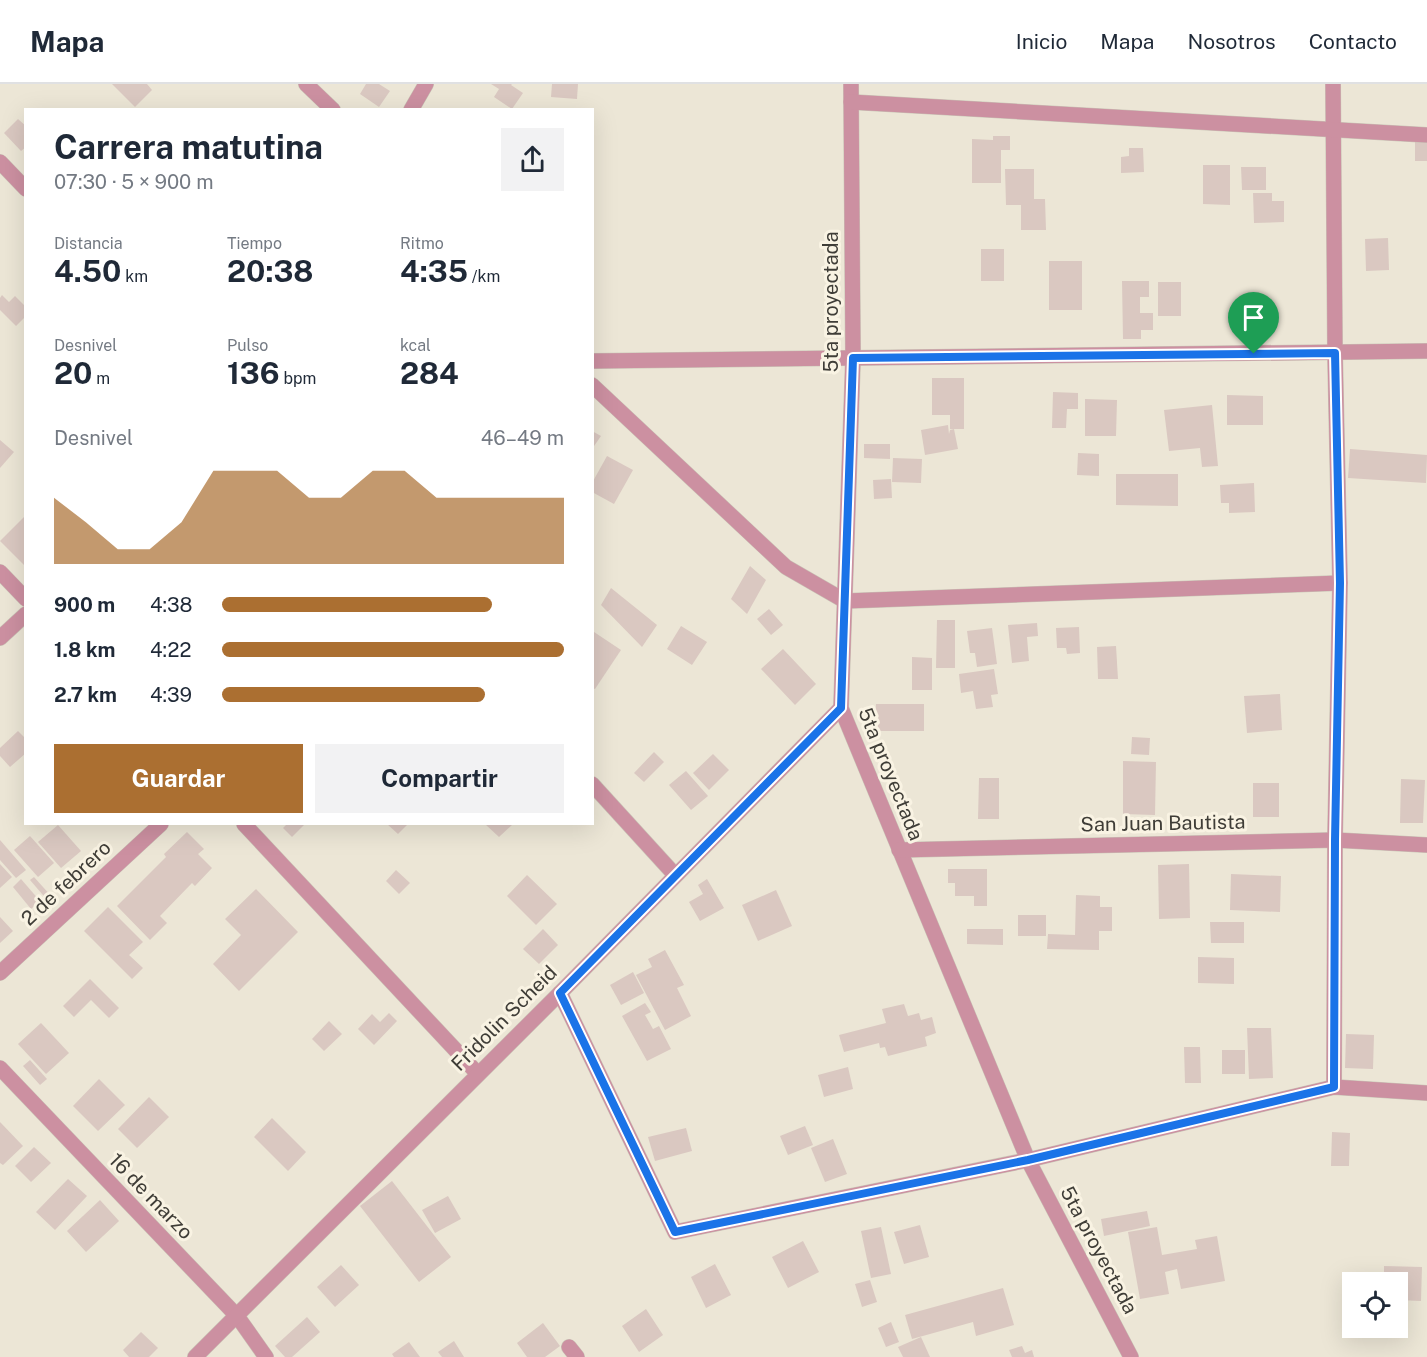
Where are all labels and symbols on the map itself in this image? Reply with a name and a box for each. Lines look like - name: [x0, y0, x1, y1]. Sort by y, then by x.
- street label: 5ta proyectada: [819, 231, 843, 373]
- pin: [1228, 292, 1279, 354]
- street label: 5ta proyectada: [853, 704, 929, 844]
- street label: San Juan Bautista: [1080, 810, 1246, 836]
- street label: 2 de febrero: [16, 836, 116, 930]
- street label: Fridolin Scheid: [446, 960, 562, 1076]
- street label: 16 de marzo: [104, 1148, 198, 1244]
- street label: 5ta proyectada: [1055, 1182, 1143, 1318]

